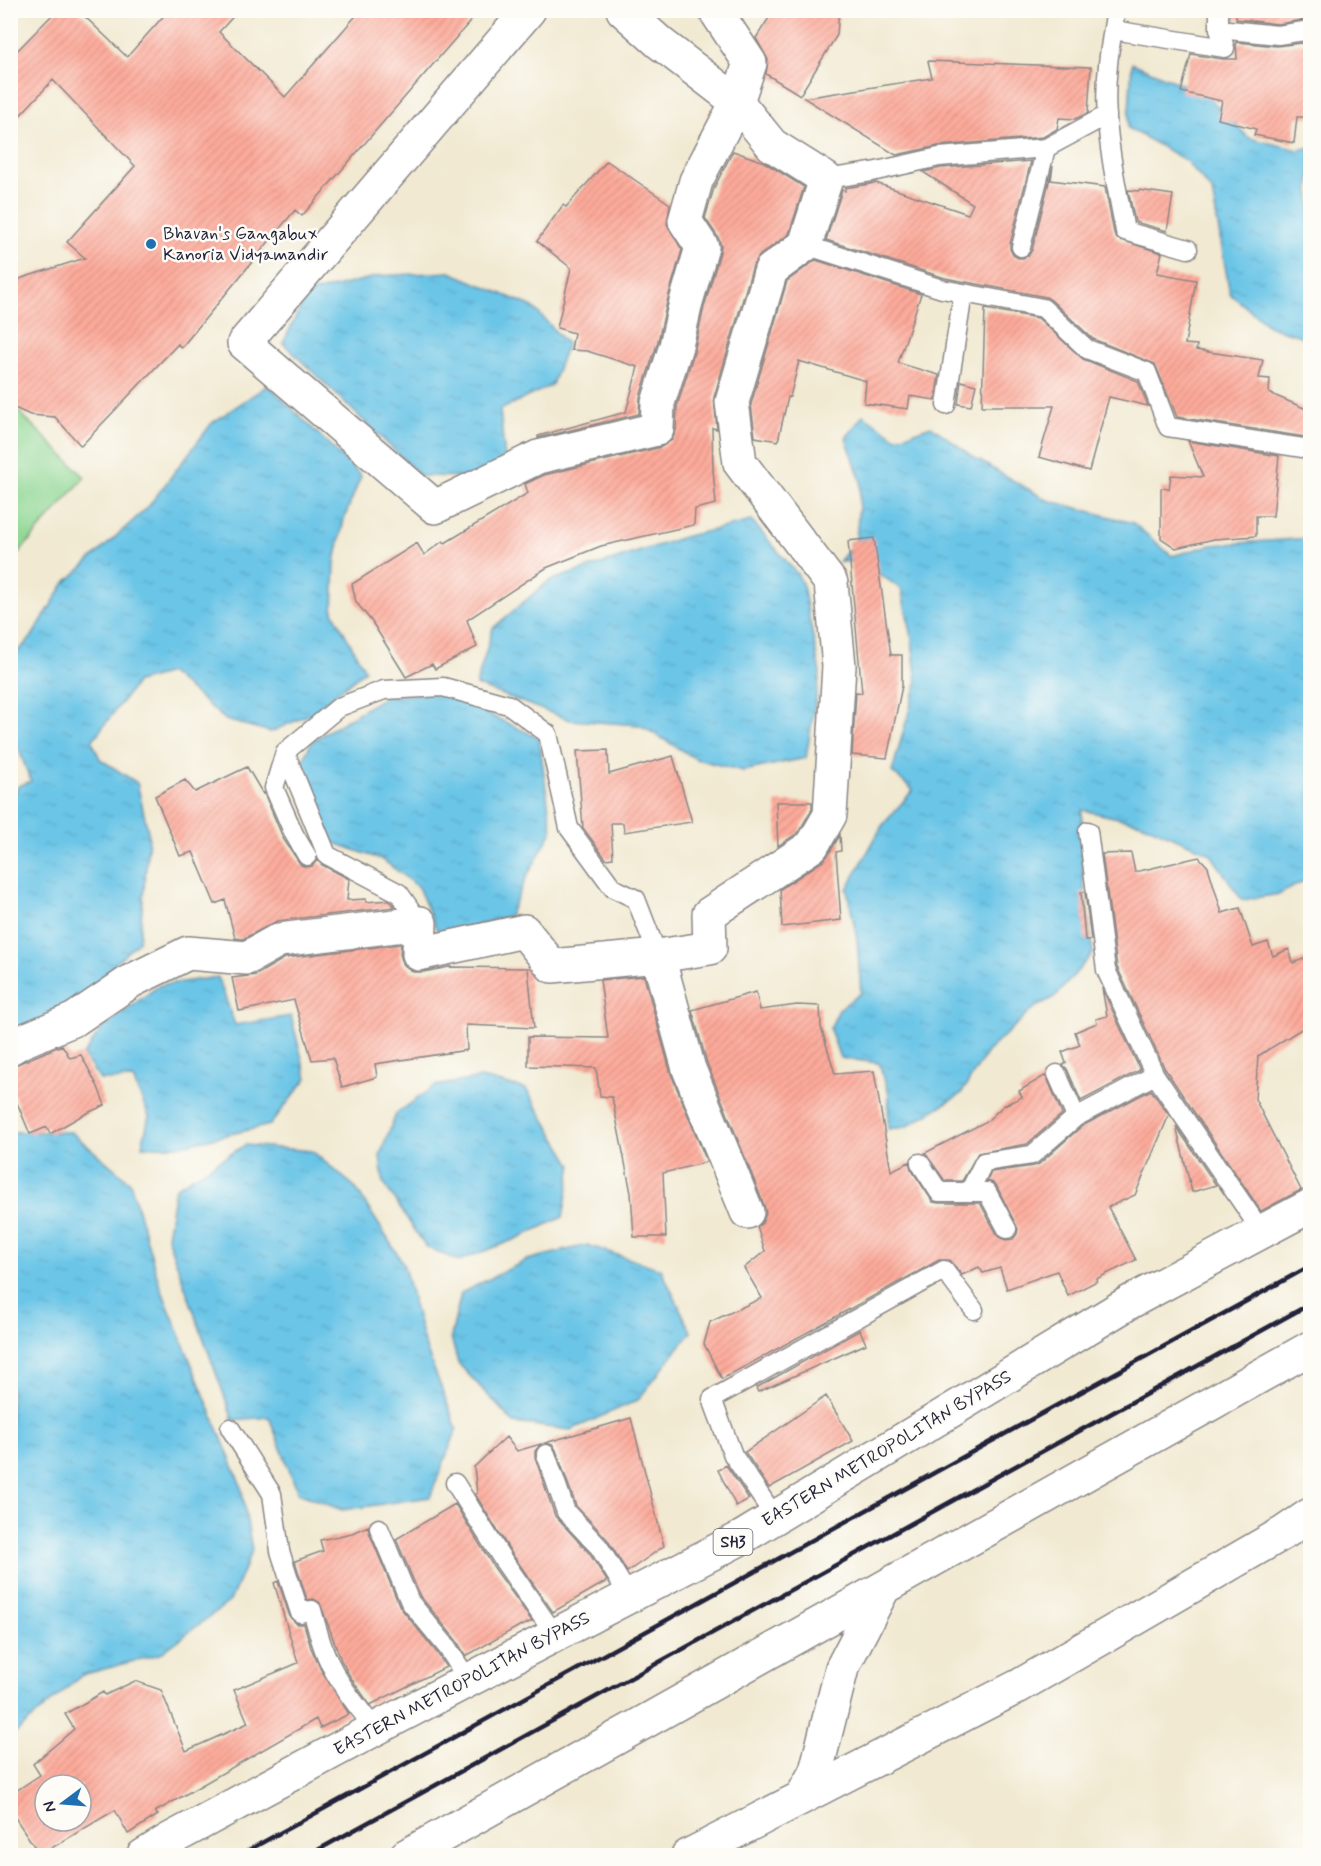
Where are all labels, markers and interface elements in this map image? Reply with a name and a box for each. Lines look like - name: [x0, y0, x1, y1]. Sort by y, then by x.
- place label: Bhavan's Gangabux Kanoria Vidyamandir: [163, 222, 329, 267]
- marker: Bhavan's Gangabux Kanoria Vidyamandir: [144, 237, 158, 251]
- street label: EASTERN METROPOLITAN BYPASS: [758, 1365, 1016, 1533]
- road number: SH3: [714, 1529, 752, 1555]
- street label: EASTERN METROPOLITAN BYPASS: [330, 1606, 594, 1762]
- north arrow: [33, 1773, 93, 1833]
- text: N: [38, 1799, 62, 1815]

